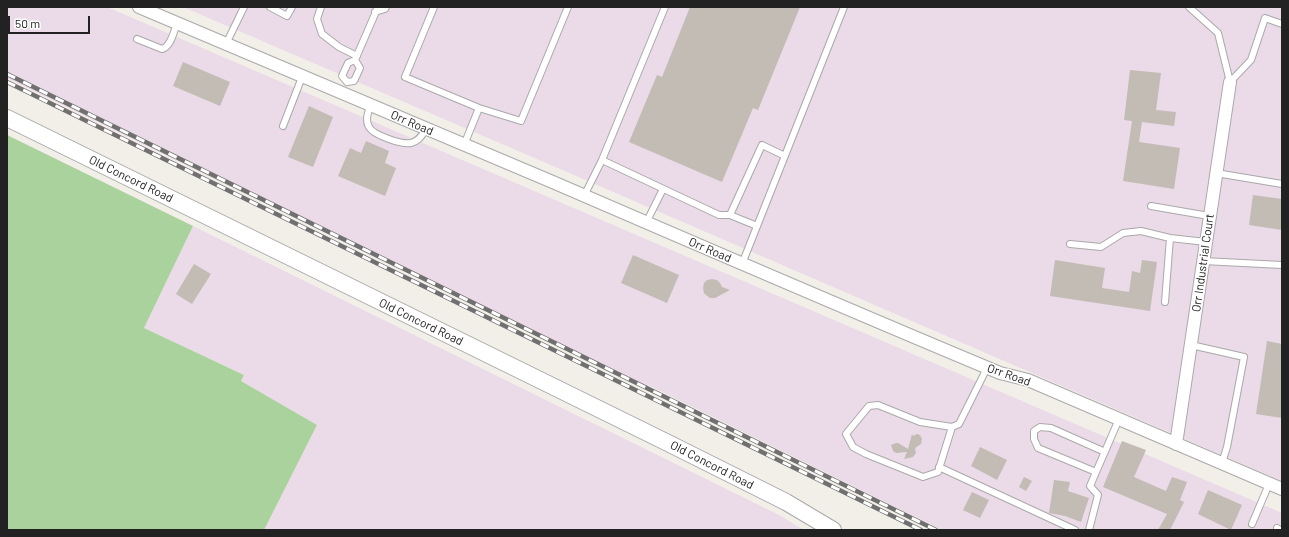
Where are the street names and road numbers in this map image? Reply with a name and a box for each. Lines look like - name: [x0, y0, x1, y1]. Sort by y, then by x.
- street label: Orr Road: [388, 108, 436, 138]
- street label: Old Concord Road: [87, 152, 175, 206]
- street label: Orr Industrial Court: [1189, 213, 1217, 313]
- street label: Orr Road: [686, 235, 734, 265]
- street label: Old Concord Road: [377, 295, 465, 349]
- street label: Orr Road: [985, 361, 1033, 389]
- street label: Old Concord Road: [668, 438, 756, 492]

